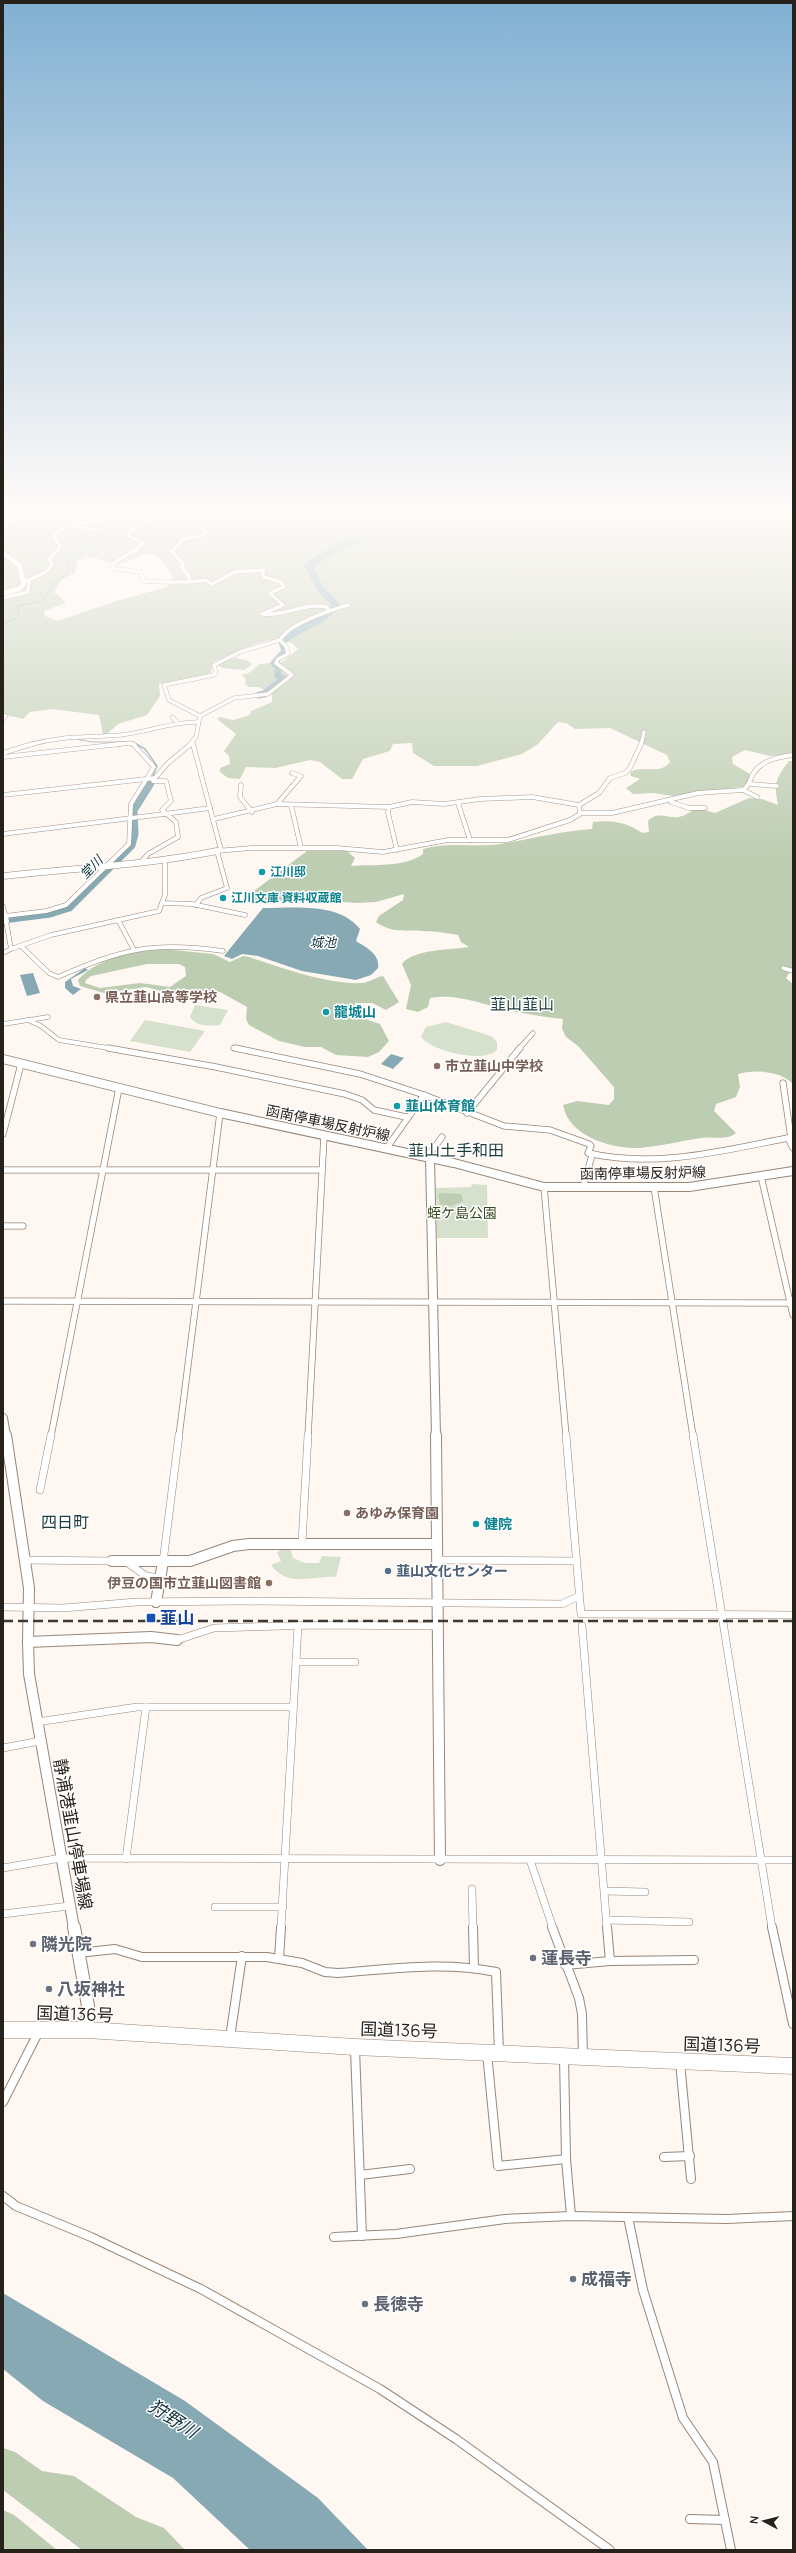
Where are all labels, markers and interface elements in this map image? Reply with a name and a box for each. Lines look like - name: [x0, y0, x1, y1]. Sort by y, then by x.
- water label: 堂川: [75, 850, 108, 883]
- place label: 江川邸: [270, 863, 306, 880]
- marker: 江川邸: [257, 867, 267, 877]
- place label: 江川文庫 資料収蔵館: [231, 889, 341, 906]
- marker: 江川文庫 資料収蔵館: [218, 893, 228, 903]
- water label: 城池: [310, 933, 338, 951]
- place label: 県立韮山高等学校: [105, 987, 217, 1006]
- marker: 県立韮山高等学校: [92, 992, 102, 1002]
- district label: 韮山韮山: [490, 993, 554, 1015]
- place label: 龍城山: [334, 1002, 376, 1021]
- marker: 龍城山: [321, 1007, 331, 1017]
- place label: 市立韮山中学校: [445, 1056, 543, 1075]
- marker: 市立韮山中学校: [432, 1061, 442, 1071]
- place label: 韮山体育館: [405, 1096, 475, 1115]
- street label: 函南停車場反射炉線: [265, 1100, 392, 1145]
- marker: 韮山体育館: [392, 1101, 402, 1111]
- district label: 韮山土手和田: [408, 1139, 504, 1161]
- street label: 函南停車場反射炉線: [580, 1162, 706, 1183]
- park label: 蛭ケ島公園: [427, 1203, 497, 1222]
- place label: あゆみ保育園: [355, 1503, 439, 1522]
- marker: あゆみ保育園: [342, 1508, 352, 1518]
- district label: 四日町: [41, 1511, 89, 1533]
- place label: 健院: [484, 1514, 512, 1533]
- marker: 健院: [471, 1519, 481, 1529]
- place label: 韮山文化センター: [396, 1561, 508, 1580]
- marker: 韮山文化センター: [383, 1566, 393, 1576]
- place label: 伊豆の国市立韮山図書館: [107, 1573, 261, 1592]
- marker: 伊豆の国市立韮山図書館: [264, 1578, 274, 1588]
- place label: 韮山: [160, 1606, 194, 1629]
- marker: 韮山: [145, 1612, 157, 1624]
- street label: 静浦港韮山停車場線: [49, 1757, 98, 1911]
- place label: 隣光院: [41, 1932, 92, 1955]
- marker: 隣光院: [28, 1939, 38, 1949]
- place label: 蓮長寺: [541, 1946, 592, 1969]
- marker: 蓮長寺: [528, 1953, 538, 1963]
- place label: 八坂神社: [57, 1977, 125, 2000]
- marker: 八坂神社: [44, 1984, 54, 1994]
- street label: 国道136号: [36, 2001, 114, 2026]
- street label: 国道136号: [360, 2017, 438, 2042]
- street label: 国道136号: [683, 2032, 761, 2057]
- place label: 成福寺: [581, 2267, 632, 2290]
- marker: 成福寺: [568, 2274, 578, 2284]
- place label: 長徳寺: [373, 2292, 424, 2315]
- marker: 長徳寺: [360, 2299, 370, 2309]
- water label: 狩野川: [144, 2393, 204, 2444]
- north arrow: [744, 2501, 784, 2541]
- text: N: [746, 2515, 762, 2525]

